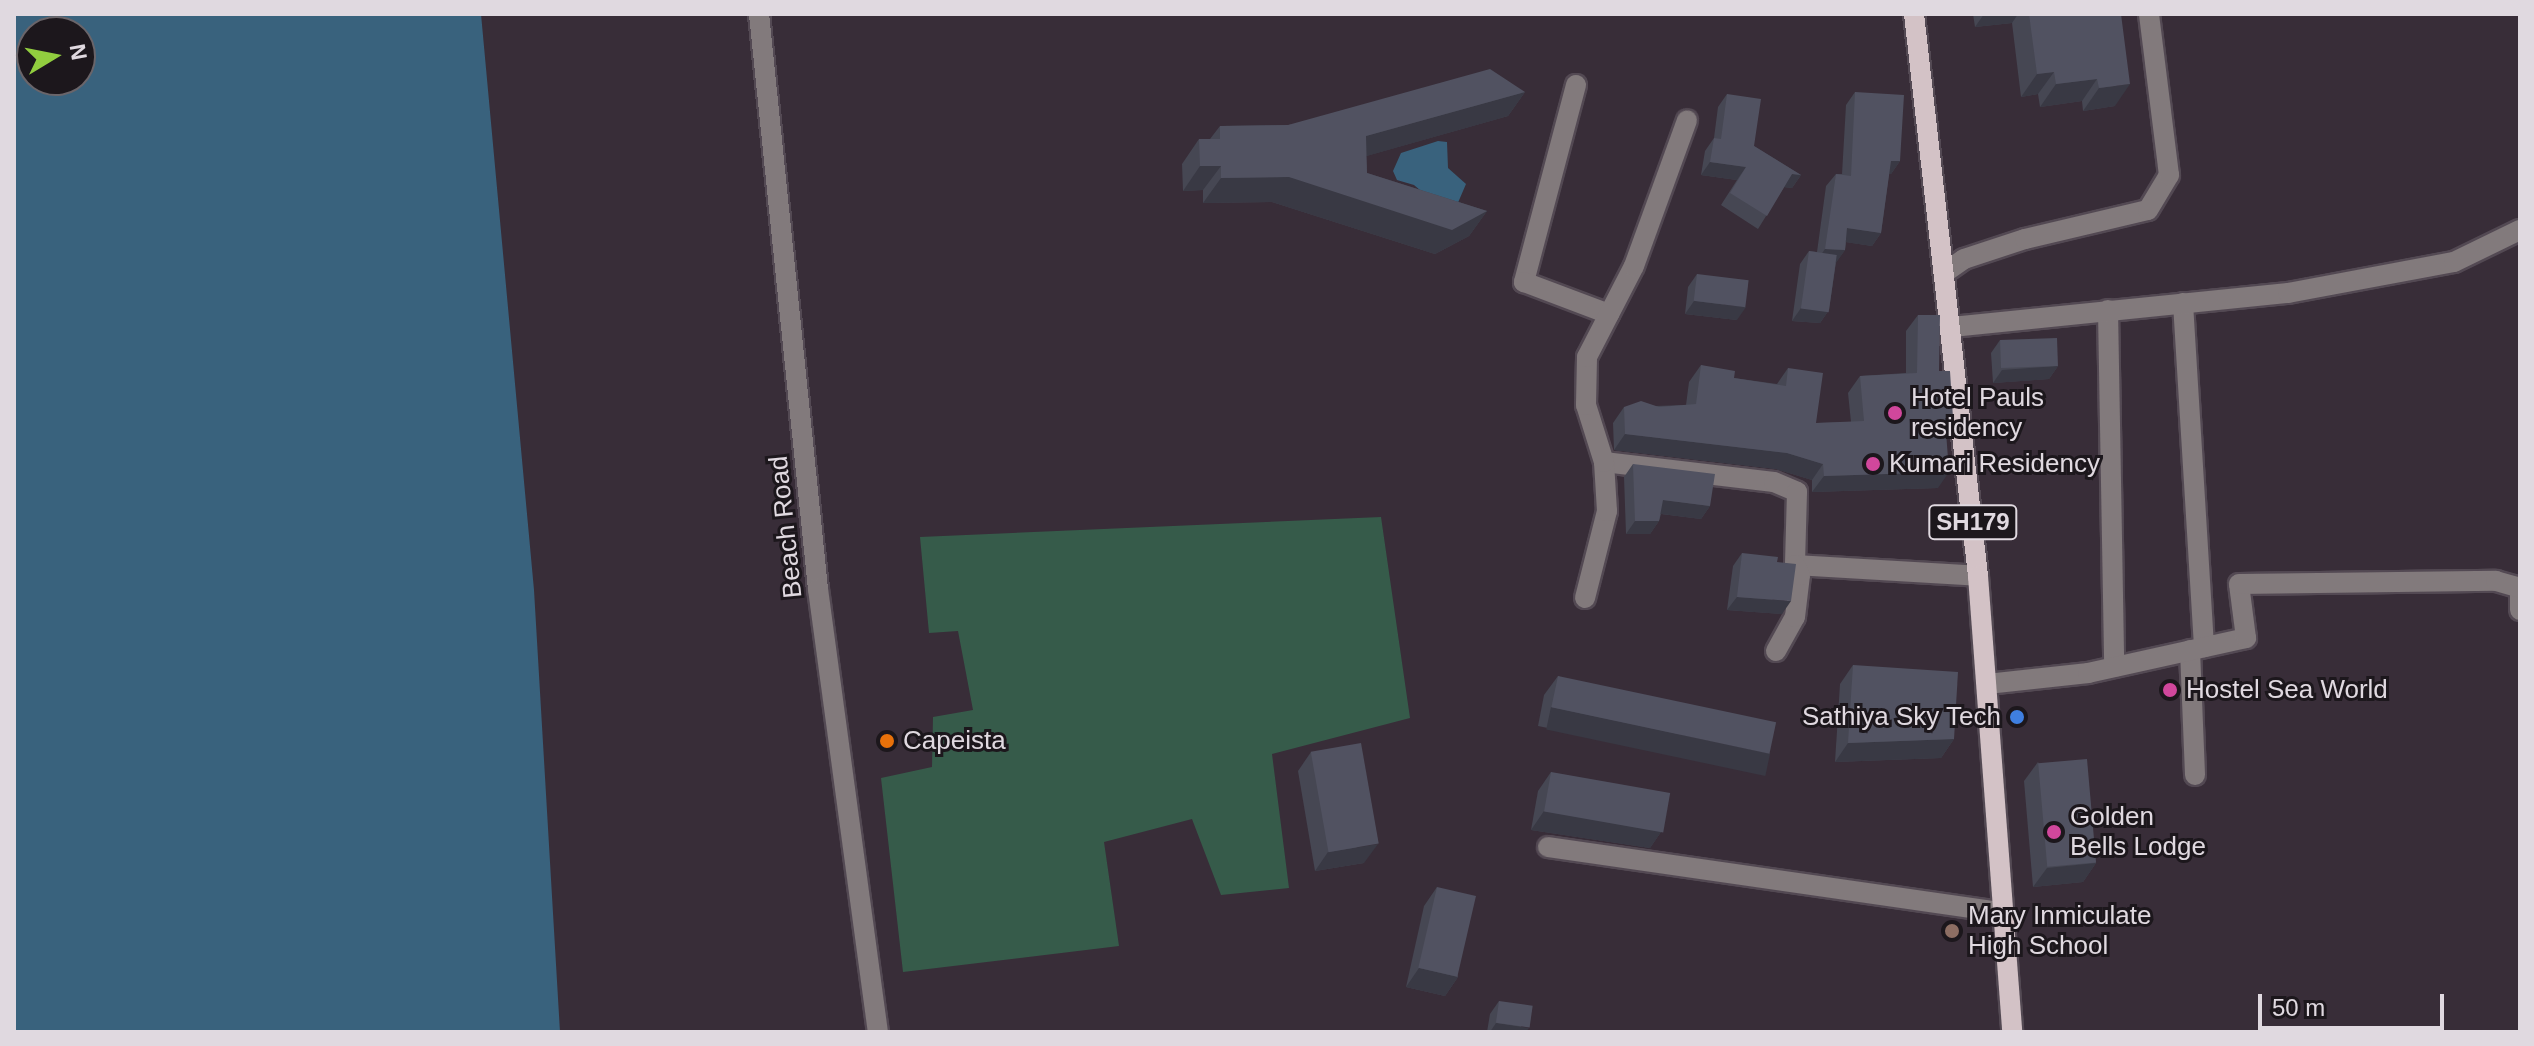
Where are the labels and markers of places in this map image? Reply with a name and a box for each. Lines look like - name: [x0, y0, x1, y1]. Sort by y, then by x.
- place label: Hotel Pauls residency: [1911, 382, 2044, 444]
- marker: Hotel Pauls residency: [1886, 404, 1904, 422]
- place label: Kumari Residency: [1889, 448, 2100, 480]
- marker: Kumari Residency: [1864, 455, 1882, 473]
- place label: Hostel Sea World: [2186, 674, 2388, 706]
- marker: Hostel Sea World: [2161, 681, 2179, 699]
- place label: Sathiya Sky Tech: [1802, 701, 2001, 733]
- marker: Sathiya Sky Tech: [2008, 708, 2026, 726]
- place label: Capeista: [903, 725, 1006, 757]
- marker: Capeista: [878, 732, 896, 750]
- place label: Golden Bells Lodge: [2070, 801, 2206, 862]
- marker: Golden Bells Lodge: [2045, 823, 2063, 841]
- place label: Mary Inmiculate High School: [1968, 900, 2151, 962]
- marker: Mary Inmiculate High School: [1943, 922, 1961, 940]

